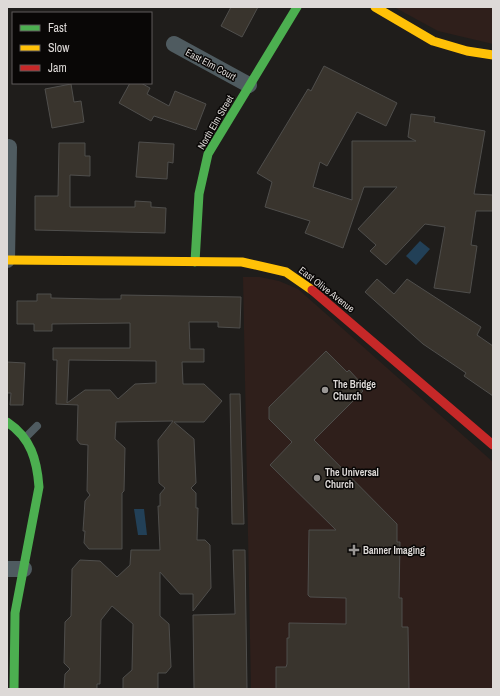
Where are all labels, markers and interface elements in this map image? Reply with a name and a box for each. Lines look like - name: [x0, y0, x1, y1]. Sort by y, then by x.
- legend: [12, 12, 152, 84]
- text: Fast: [48, 20, 67, 36]
- text: Slow: [48, 40, 70, 56]
- street label: East Elm Court: [183, 46, 239, 83]
- text: Jam: [48, 60, 67, 76]
- street label: North Elm Street: [195, 92, 237, 152]
- street label: East Olive Avenue: [296, 264, 358, 316]
- place label: The Bridge Church: [333, 378, 376, 403]
- marker: The Bridge Church: [320, 385, 330, 395]
- place label: The Universal Church: [325, 466, 379, 491]
- marker: The Universal Church: [312, 473, 322, 483]
- marker: Banner Imaging: [348, 544, 360, 556]
- place label: Banner Imaging: [363, 544, 425, 557]

